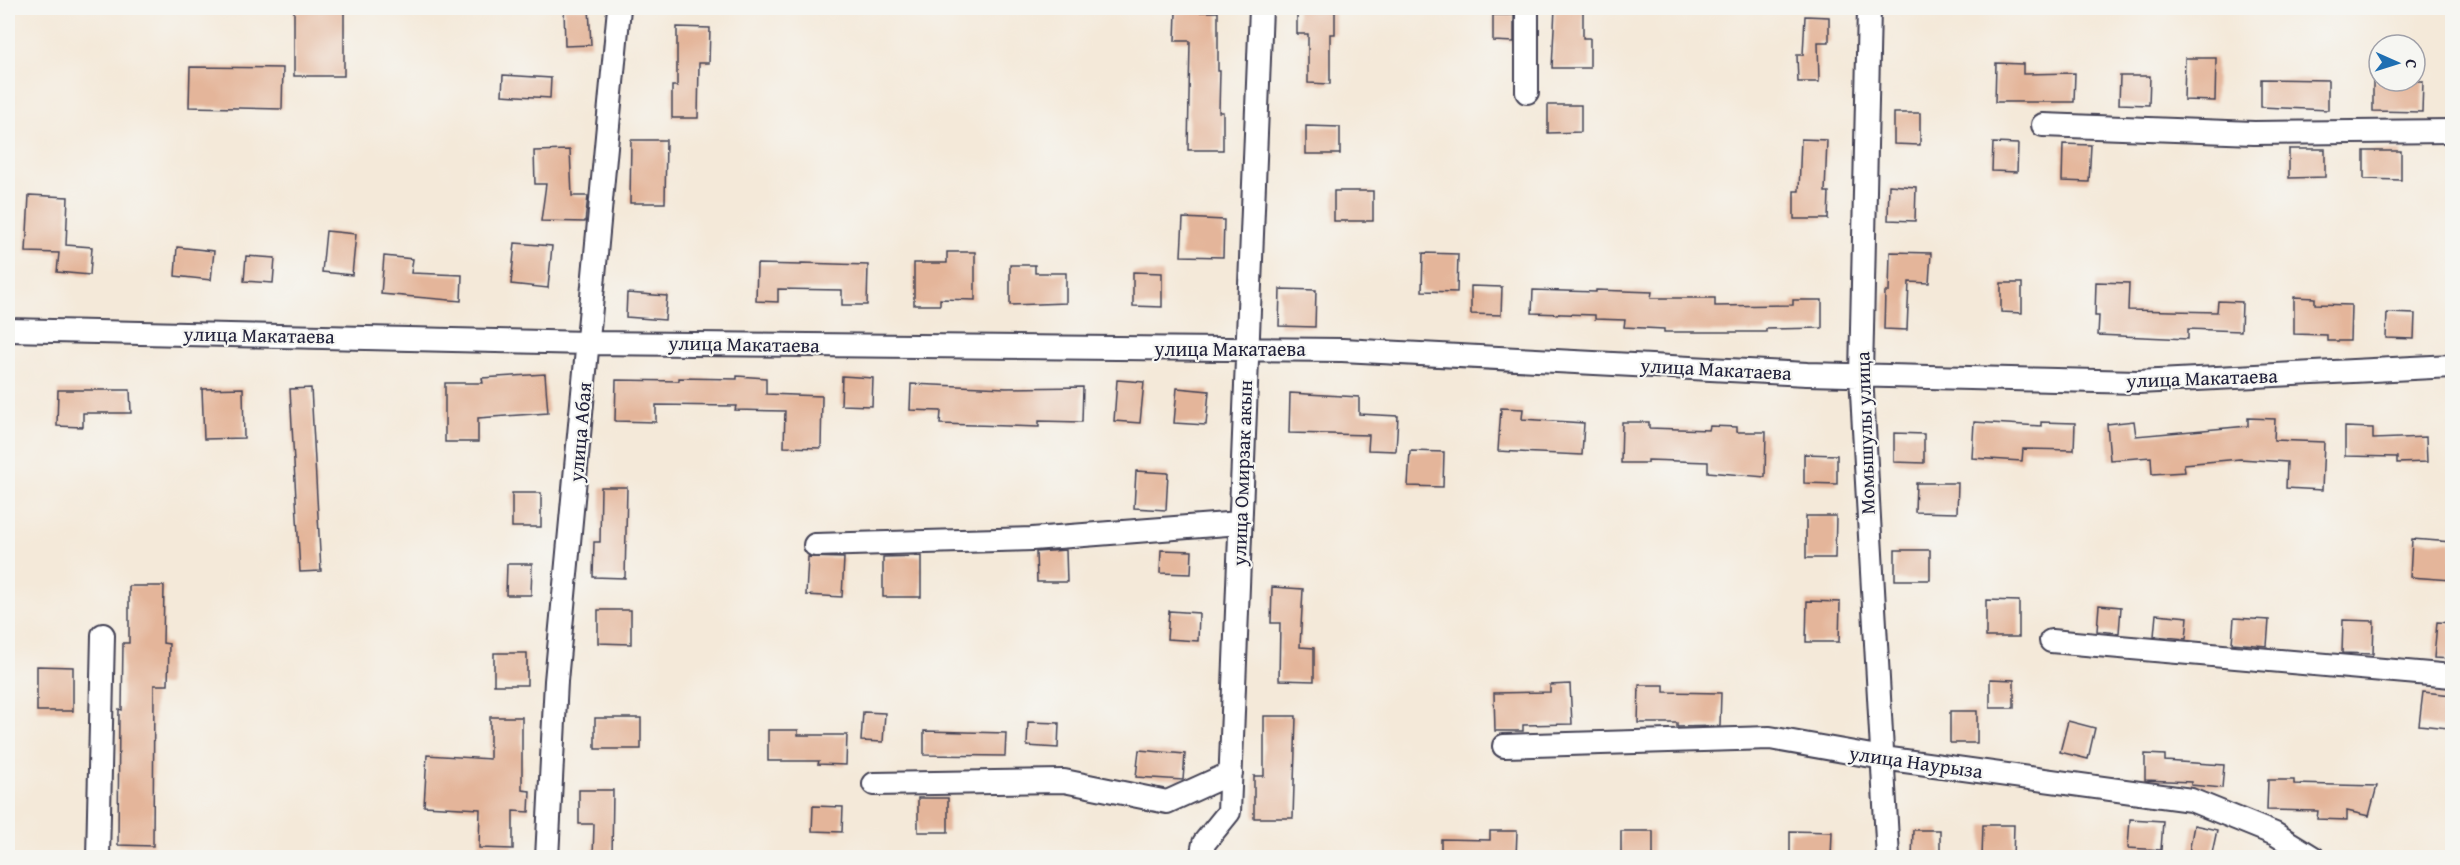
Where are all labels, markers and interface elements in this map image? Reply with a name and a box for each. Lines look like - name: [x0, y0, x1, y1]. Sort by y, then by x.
- north arrow: [2367, 33, 2427, 93]
- text: С: [2400, 59, 2424, 69]
- street label: улица Макатаева: [182, 319, 335, 350]
- street label: улица Макатаева: [667, 328, 820, 359]
- street label: улица Макатаева: [1153, 334, 1306, 363]
- street label: улица Макатаева: [1639, 350, 1793, 387]
- street label: Момышулы улица: [1847, 351, 1882, 515]
- street label: улица Макатаева: [2125, 360, 2279, 395]
- street label: улица Омирзак акын: [1224, 379, 1259, 568]
- street label: улица Абая: [561, 381, 598, 484]
- street label: улица Наурыза: [1847, 738, 1985, 785]

